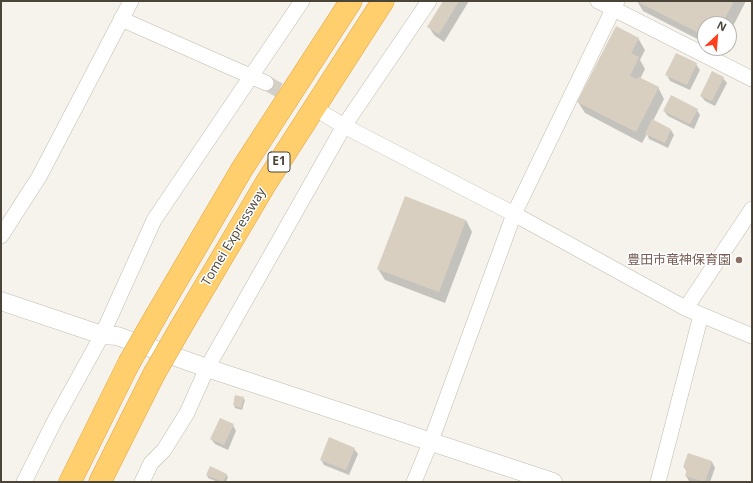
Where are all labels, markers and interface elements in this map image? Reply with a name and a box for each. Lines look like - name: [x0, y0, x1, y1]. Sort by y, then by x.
- north arrow: [697, 16, 737, 56]
- text: N: [715, 17, 729, 34]
- road number: E1: [268, 152, 290, 172]
- street label: Tomei Expressway: [199, 185, 269, 289]
- place label: 豊田市竜神保育園: [627, 252, 731, 268]
- marker: 豊田市竜神保育園: [734, 255, 744, 265]

